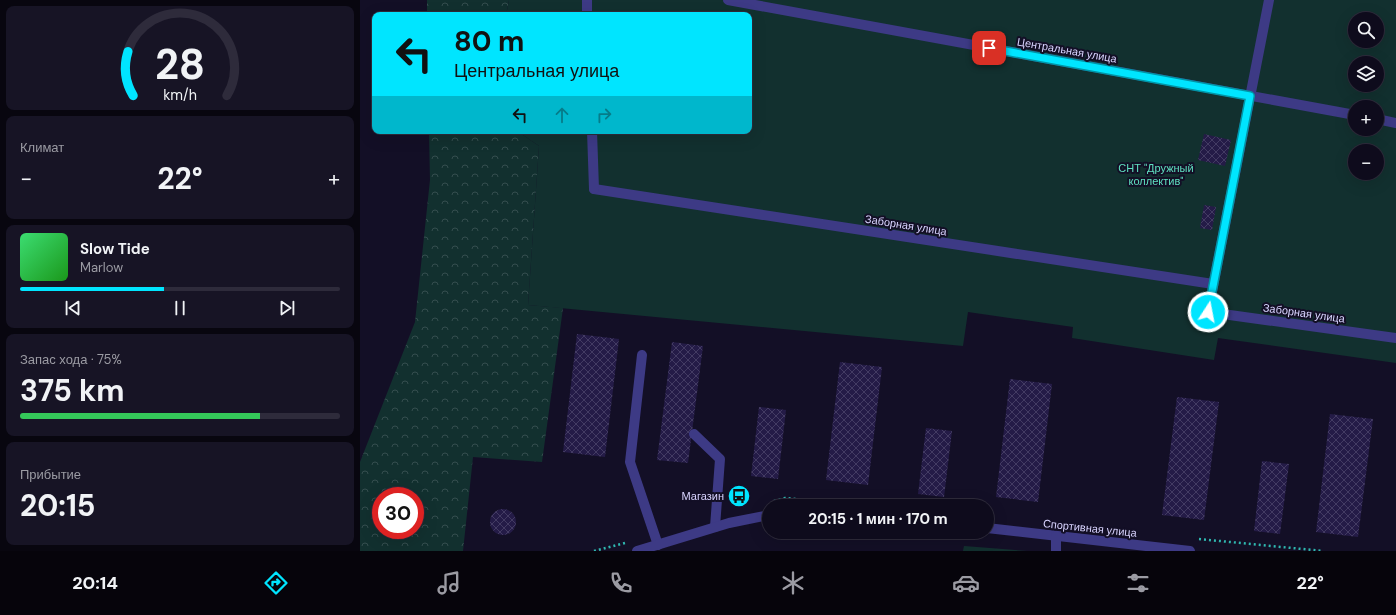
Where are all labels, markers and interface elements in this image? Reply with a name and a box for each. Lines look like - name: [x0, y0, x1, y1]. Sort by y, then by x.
- map controls: [1348, 12, 1384, 180]
- button: search: [1348, 12, 1384, 48]
- text: 80 m: [454, 23, 524, 60]
- icon: left: [388, 28, 440, 80]
- pin: [972, 31, 1006, 65]
- street label: Центральная улица: [1016, 34, 1119, 66]
- icon: arrive: [978, 37, 1000, 59]
- text: 28: [155, 38, 205, 92]
- button: layers: [1348, 56, 1384, 92]
- text: Центральная улица: [454, 59, 619, 83]
- text: km/h: [163, 86, 197, 104]
- button: +: [1348, 100, 1384, 136]
- icon: left: [509, 104, 531, 126]
- icon: ahead: [551, 104, 573, 126]
- icon: right: [593, 104, 615, 126]
- text: Климат: [20, 139, 64, 156]
- button: −: [1348, 144, 1384, 180]
- text: 22°: [157, 159, 203, 198]
- park label: СНТ "Дружный коллектив": [1118, 161, 1194, 188]
- text: −: [20, 164, 32, 193]
- text: +: [328, 164, 340, 193]
- street label: Заборная улица: [864, 212, 949, 239]
- text: Slow Tide: [80, 239, 150, 259]
- text: Marlow: [80, 259, 123, 276]
- position arrow: [1187, 291, 1229, 333]
- icon: previous: [62, 297, 84, 319]
- icon: pause: [169, 297, 191, 319]
- icon: next: [276, 297, 298, 319]
- street label: Заборная улица: [1262, 300, 1347, 326]
- text: Запас хода · 75%: [20, 351, 122, 368]
- text: 375 km: [20, 371, 125, 410]
- text: Прибытие: [20, 466, 81, 483]
- bus stop icon: Магазин: [726, 483, 752, 509]
- text: 20:15: [20, 486, 96, 525]
- speed limit sign: 30: [372, 487, 424, 539]
- place label: Магазин: [682, 489, 724, 503]
- text: 20:15 · 1 мин · 170 m: [808, 509, 948, 529]
- street label: Спортивная улица: [1042, 516, 1138, 540]
- icon: directions: [262, 569, 290, 597]
- icon: music: [435, 569, 463, 597]
- icon: phone: [607, 569, 635, 597]
- icon: climate: [779, 569, 807, 597]
- icon: car: [952, 569, 980, 597]
- icon: filters: [1124, 569, 1152, 597]
- text: 20:14: [72, 571, 118, 595]
- text: 22°: [1297, 571, 1324, 595]

